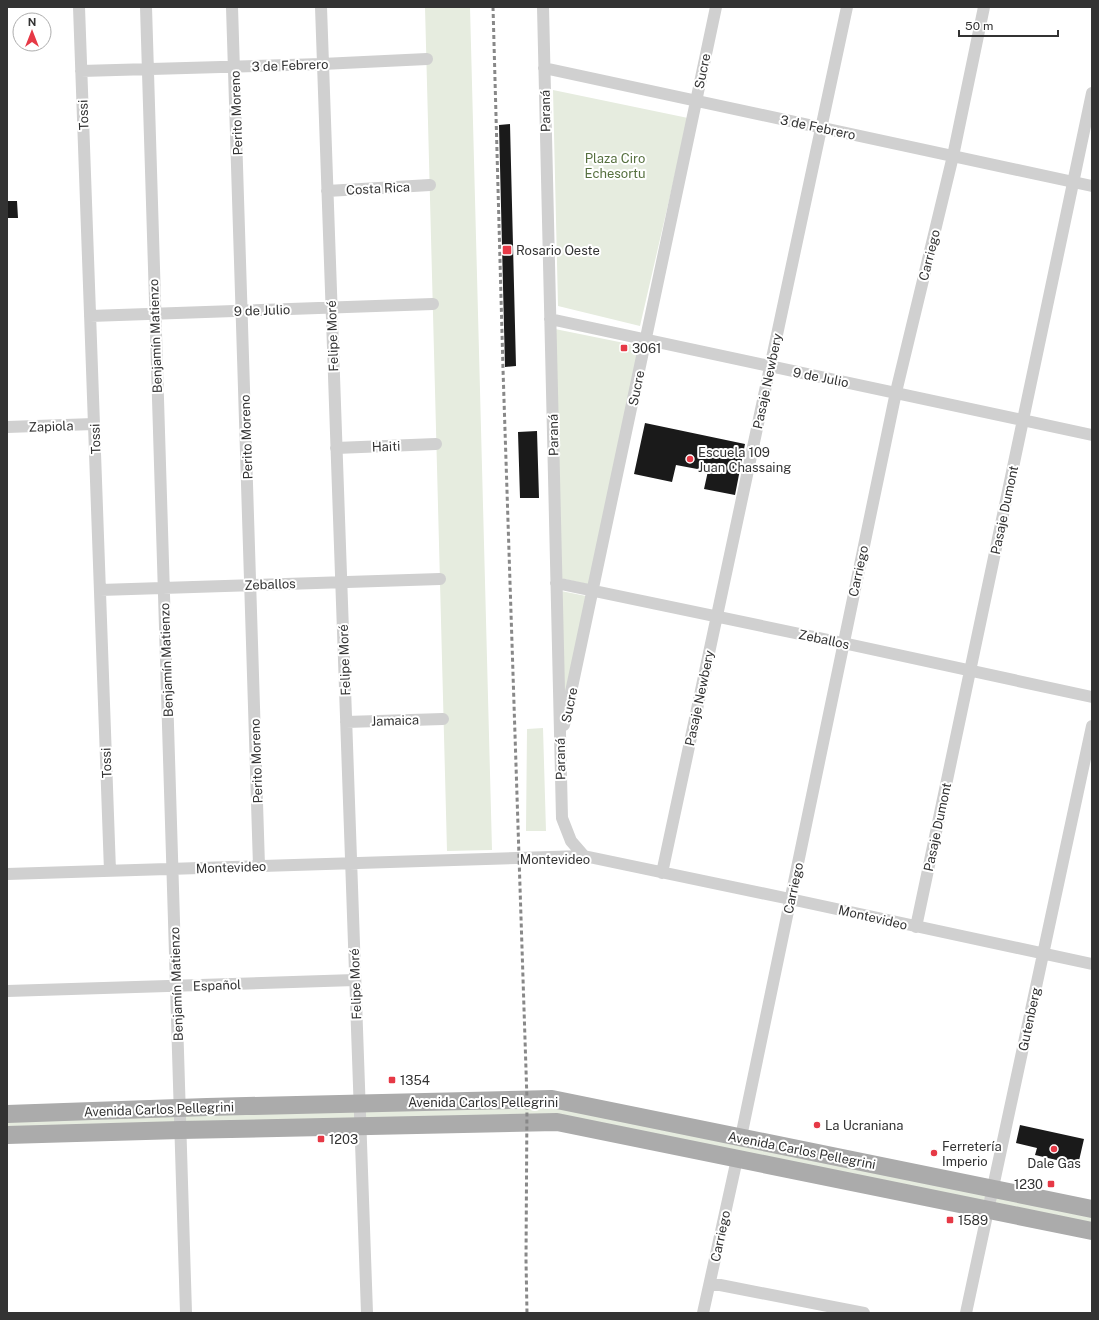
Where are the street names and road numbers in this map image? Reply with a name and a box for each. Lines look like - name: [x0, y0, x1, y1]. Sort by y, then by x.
- street label: Sucre: [691, 52, 714, 90]
- street label: 3 de Febrero: [251, 57, 329, 74]
- street label: Perito Moreno: [228, 70, 245, 156]
- street label: Paraná: [538, 90, 553, 132]
- street label: Tossi: [75, 99, 92, 130]
- street label: 3 de Febrero: [779, 112, 857, 143]
- street label: Costa Rica: [346, 179, 410, 198]
- street label: Carriego: [916, 228, 943, 282]
- street label: Benjamín Matienzo: [146, 279, 165, 393]
- street label: Felipe Moré: [324, 300, 341, 372]
- street label: 9 de Julio: [234, 302, 290, 319]
- street label: Pasaje Newbery: [750, 332, 785, 430]
- street label: 9 de Julio: [792, 365, 850, 390]
- street label: Sucre: [625, 369, 648, 407]
- street label: Perito Moreno: [238, 394, 255, 480]
- street label: Paraná: [546, 414, 561, 456]
- street label: Zapiola: [28, 418, 74, 435]
- street label: Tossi: [87, 423, 104, 454]
- street label: Haiti: [371, 439, 401, 454]
- street label: Pasaje Dumont: [988, 464, 1021, 556]
- street label: Carriego: [846, 544, 871, 598]
- street label: Zeballos: [244, 576, 296, 593]
- street label: Benjamín Matienzo: [157, 603, 176, 717]
- street label: Felipe Moré: [336, 624, 353, 696]
- street label: Zeballos: [797, 627, 851, 652]
- street label: Pasaje Newbery: [682, 649, 717, 747]
- street label: Sucre: [558, 686, 581, 724]
- street label: Jamaica: [371, 712, 419, 729]
- street label: Perito Moreno: [248, 718, 265, 804]
- street label: Paraná: [553, 738, 568, 780]
- street label: Tossi: [98, 747, 115, 778]
- street label: Pasaje Dumont: [921, 781, 954, 873]
- street label: Montevideo: [520, 852, 590, 867]
- street label: Montevideo: [196, 859, 266, 876]
- street label: Carriego: [781, 861, 806, 915]
- street label: Montevideo: [837, 902, 909, 933]
- street label: Benjamín Matienzo: [167, 927, 186, 1041]
- street label: Felipe Moré: [347, 948, 364, 1020]
- street label: Español: [193, 977, 241, 994]
- street label: Gutenberg: [1015, 986, 1044, 1052]
- street label: Avenida Carlos Pellegrini: [408, 1095, 558, 1110]
- street label: Avenida Carlos Pellegrini: [84, 1099, 234, 1120]
- street label: Avenida Carlos Pellegrini: [727, 1129, 877, 1172]
- street label: Carriego: [708, 1209, 733, 1263]

